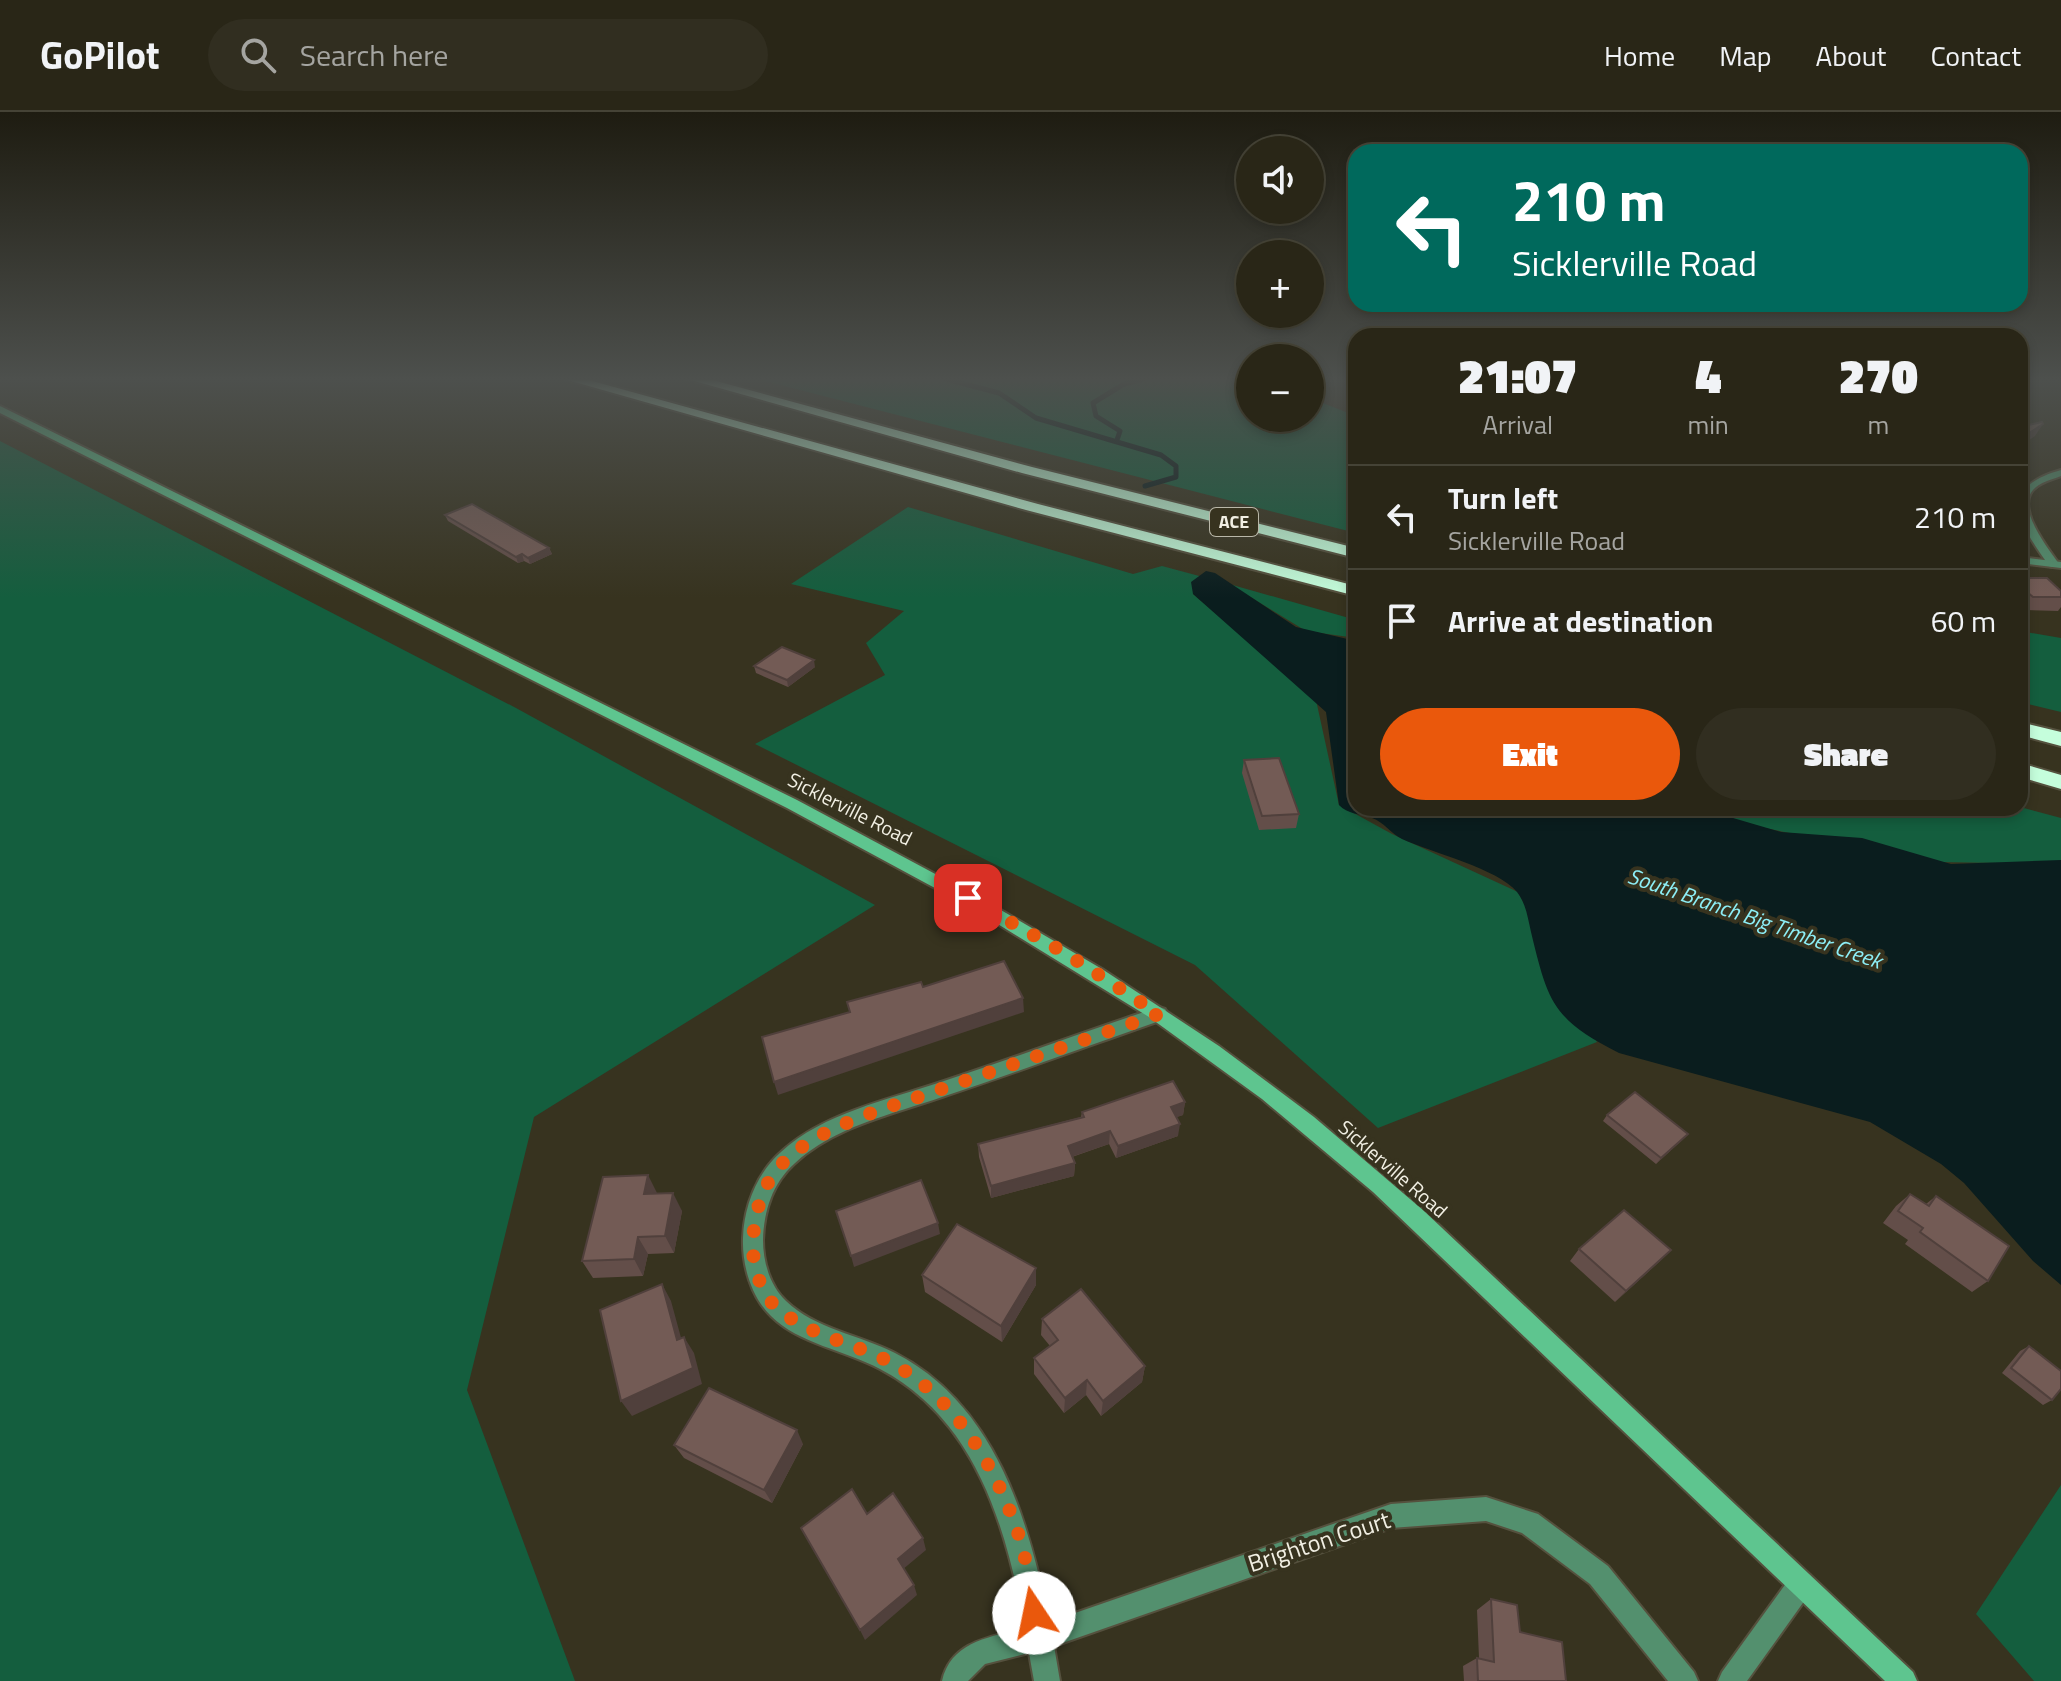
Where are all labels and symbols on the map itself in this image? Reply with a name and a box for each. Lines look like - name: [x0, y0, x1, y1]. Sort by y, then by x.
- road number: ACE: [1210, 508, 1258, 536]
- street label: Sicklerville Road: [783, 764, 918, 853]
- water label: South Branch Big Timber Creek: [1623, 859, 1889, 978]
- pin: [934, 864, 1002, 932]
- street label: Sicklerville Road: [1332, 1112, 1455, 1225]
- street label: Brighton Court: [1243, 1501, 1395, 1581]
- position arrow: [992, 1571, 1076, 1655]

